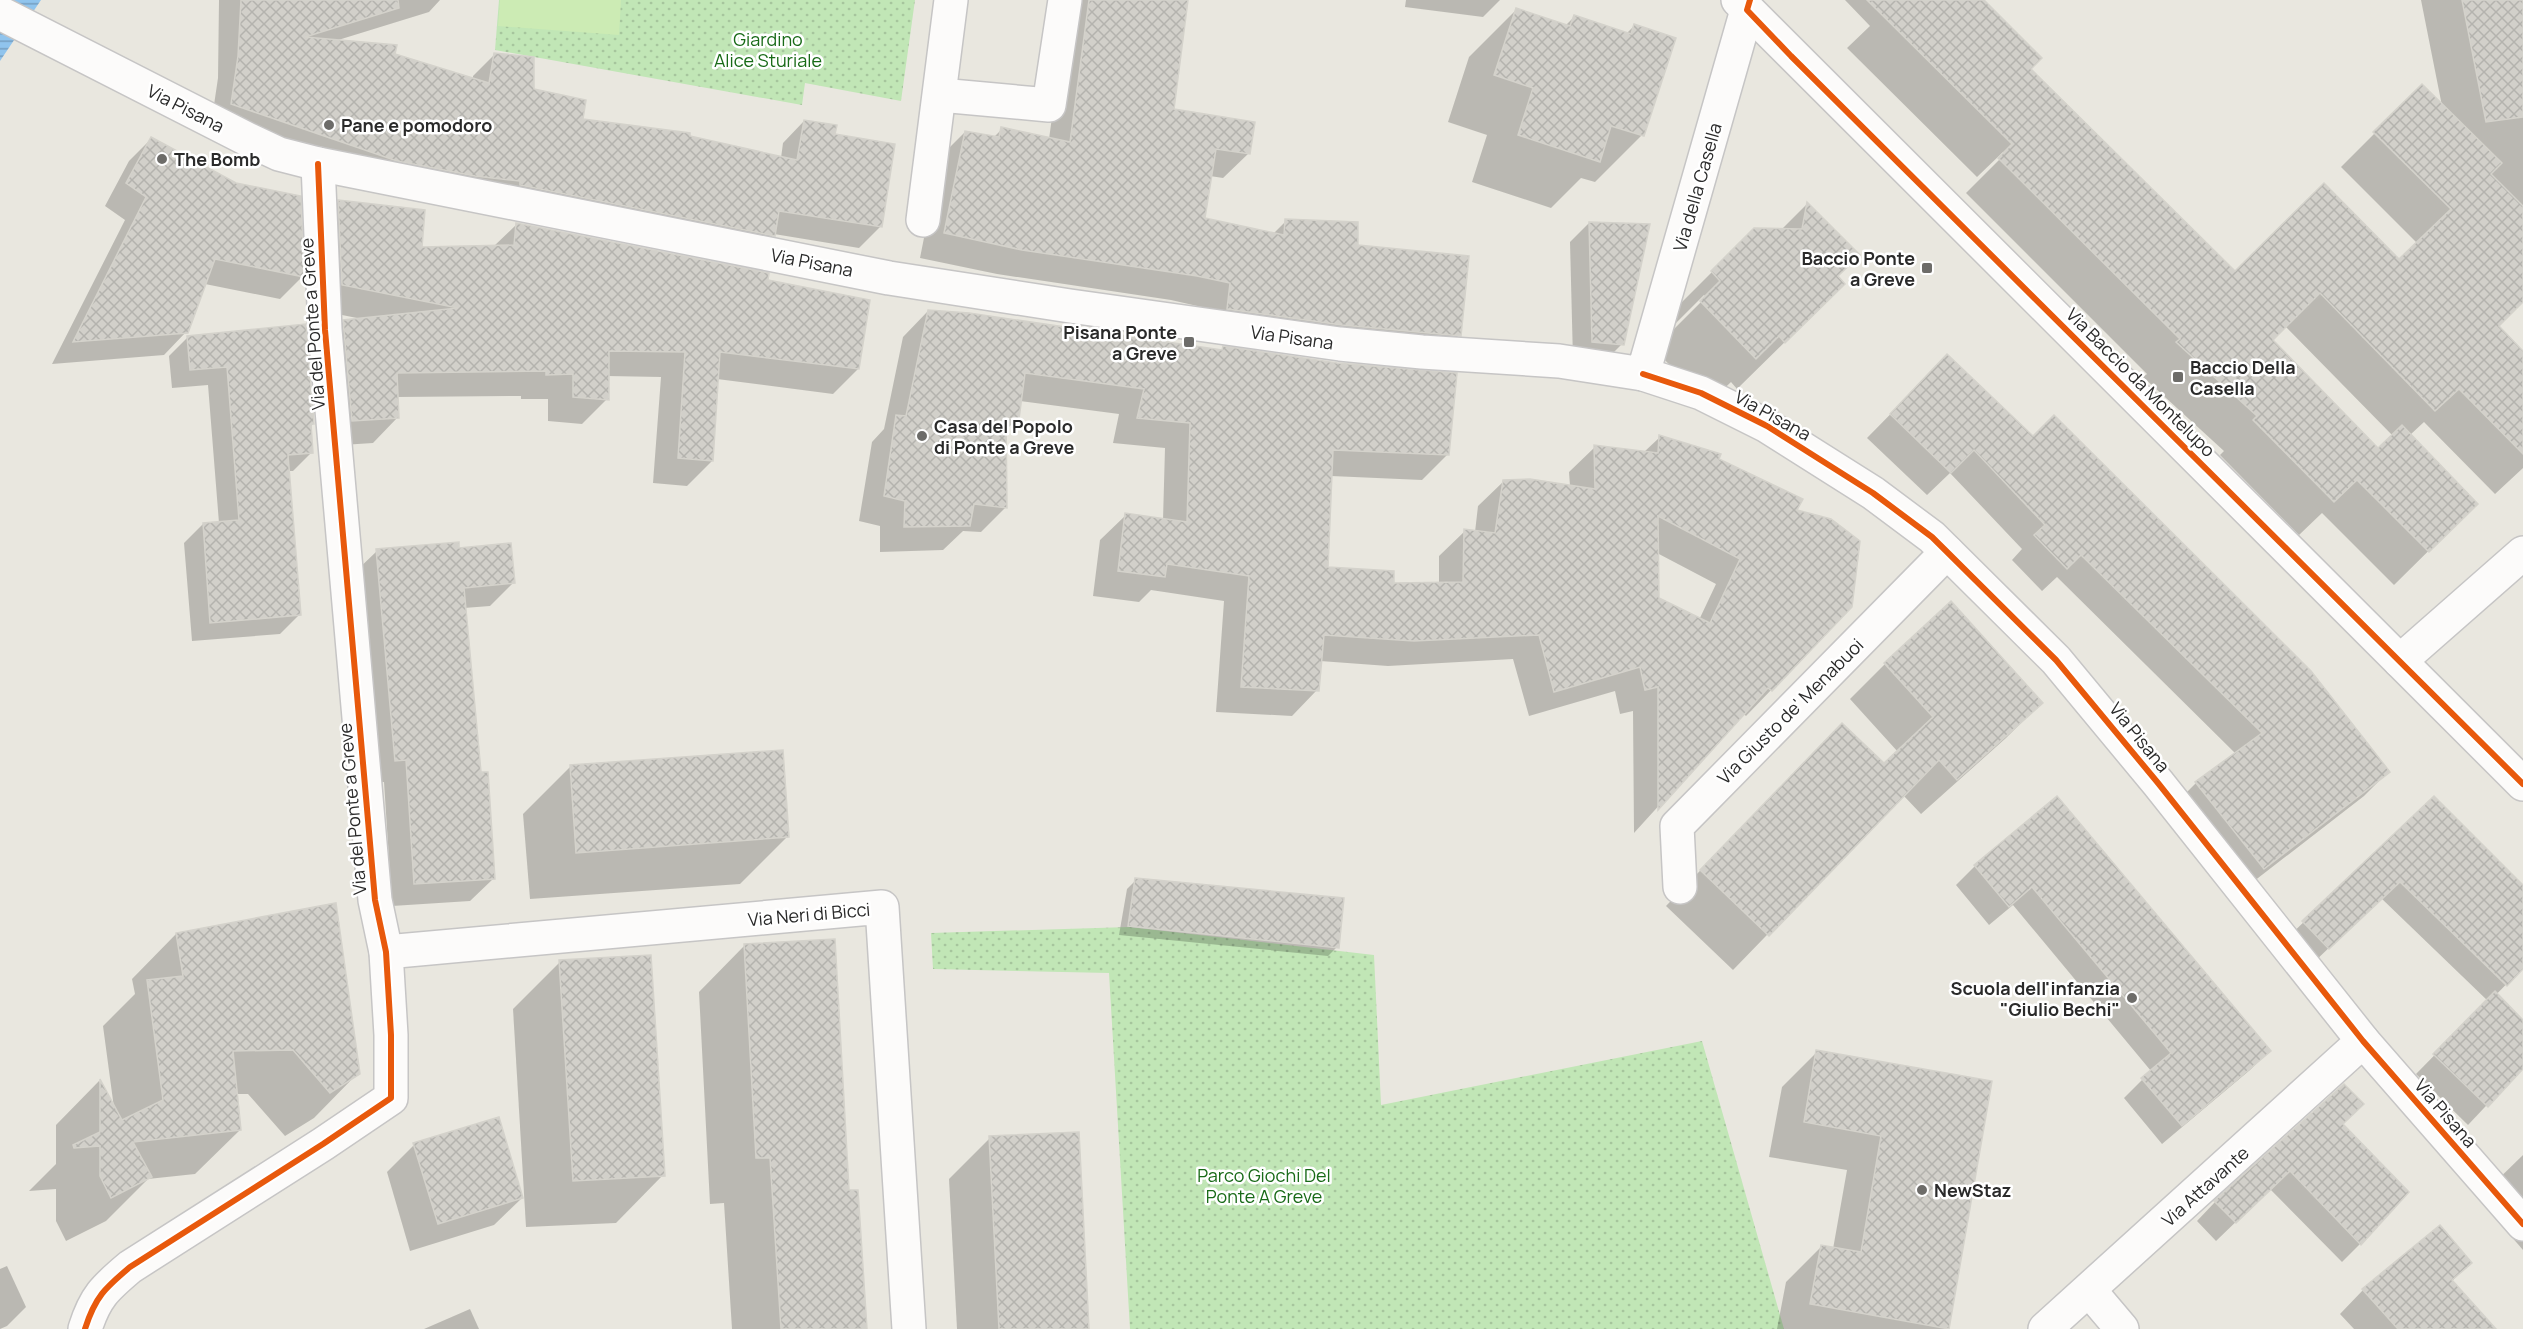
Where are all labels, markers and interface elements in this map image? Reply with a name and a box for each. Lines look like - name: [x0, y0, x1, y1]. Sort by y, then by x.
- park label: Giardino Alice Sturiale: [714, 27, 822, 72]
- street label: Via Pisana: [143, 78, 229, 138]
- place label: Pane e pomodoro: [341, 113, 492, 137]
- marker: Pane e pomodoro: [322, 118, 336, 132]
- street label: Via della Casella: [1667, 120, 1727, 254]
- place label: The Bomb: [174, 147, 260, 171]
- marker: The Bomb: [155, 152, 169, 166]
- street label: Via del Ponte a Greve: [294, 237, 330, 411]
- street label: Via Pisana: [769, 242, 855, 282]
- place label: Baccio Ponte a Greve: [1801, 246, 1915, 291]
- marker: Baccio Ponte a Greve: [1920, 261, 1934, 275]
- street label: Via Baccio da Montelupo: [2061, 302, 2221, 462]
- street label: Via Pisana: [1249, 319, 1335, 355]
- place label: Pisana Ponte a Greve: [1063, 320, 1177, 365]
- marker: Pisana Ponte a Greve: [1182, 335, 1196, 349]
- place label: Baccio Della Casella: [2190, 355, 2296, 400]
- marker: Baccio Della Casella: [2171, 370, 2185, 384]
- street label: Via Pisana: [1731, 384, 1815, 446]
- place label: Casa del Popolo di Ponte a Greve: [934, 414, 1074, 459]
- marker: Casa del Popolo di Ponte a Greve: [915, 429, 929, 443]
- street label: Via Giusto de' Menabuoi: [1712, 633, 1868, 789]
- street label: Via Pisana: [2104, 697, 2176, 777]
- street label: Via del Ponte a Greve: [333, 722, 371, 896]
- street label: Via Neri di Bicci: [747, 897, 871, 931]
- place label: Scuola dell'infanzia "Giulio Bechi": [1951, 976, 2120, 1021]
- marker: Scuola dell'infanzia "Giulio Bechi": [2125, 991, 2139, 1005]
- street label: Via Pisana: [2410, 1074, 2482, 1152]
- street label: Via Attavante: [2156, 1140, 2254, 1232]
- park label: Parco Giochi Del Ponte A Greve: [1197, 1163, 1331, 1208]
- place label: NewStaz: [1934, 1178, 2011, 1202]
- marker: NewStaz: [1915, 1183, 1929, 1197]

